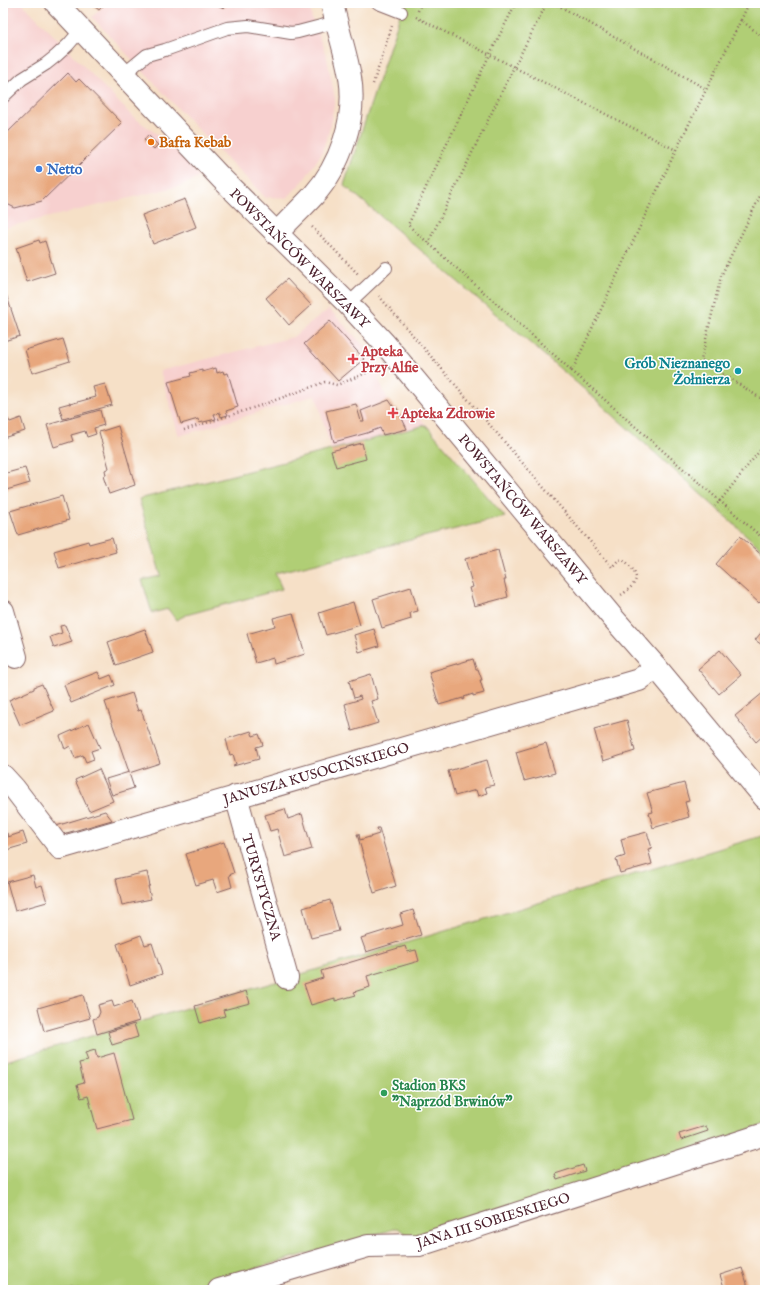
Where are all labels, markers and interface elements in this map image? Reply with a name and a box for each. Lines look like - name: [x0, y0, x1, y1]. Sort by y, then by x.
- place label: Bafra Kebab: [159, 134, 232, 152]
- marker: Bafra Kebab: [146, 137, 156, 147]
- place label: Netto: [46, 161, 83, 179]
- marker: Netto: [34, 164, 44, 174]
- street label: POWSTAŃCÓW WARSZAWY: [225, 184, 375, 334]
- place label: Apteka Przy Alfie: [360, 343, 419, 377]
- marker: Apteka Przy Alfie: [348, 354, 358, 364]
- place label: Grób Nieznanego Żołnierza: [625, 355, 731, 389]
- marker: Grób Nieznanego Żołnierza: [733, 366, 743, 376]
- place label: Apteka Zdrowie: [400, 405, 496, 423]
- marker: Apteka Zdrowie: [388, 408, 398, 418]
- street label: POWSTAŃCÓW WARSZAWY: [454, 430, 592, 590]
- street label: JANUSZA KUSOCIŃSKIEGO: [219, 738, 412, 810]
- street label: TURYSTYCZNA: [237, 832, 285, 943]
- place label: Stadion BKS "Naprzód Brwinów": [392, 1077, 512, 1111]
- marker: Stadion BKS "Naprzód Brwinów": [379, 1088, 389, 1098]
- street label: JANA III SOBIESKIEGO: [412, 1189, 573, 1253]

